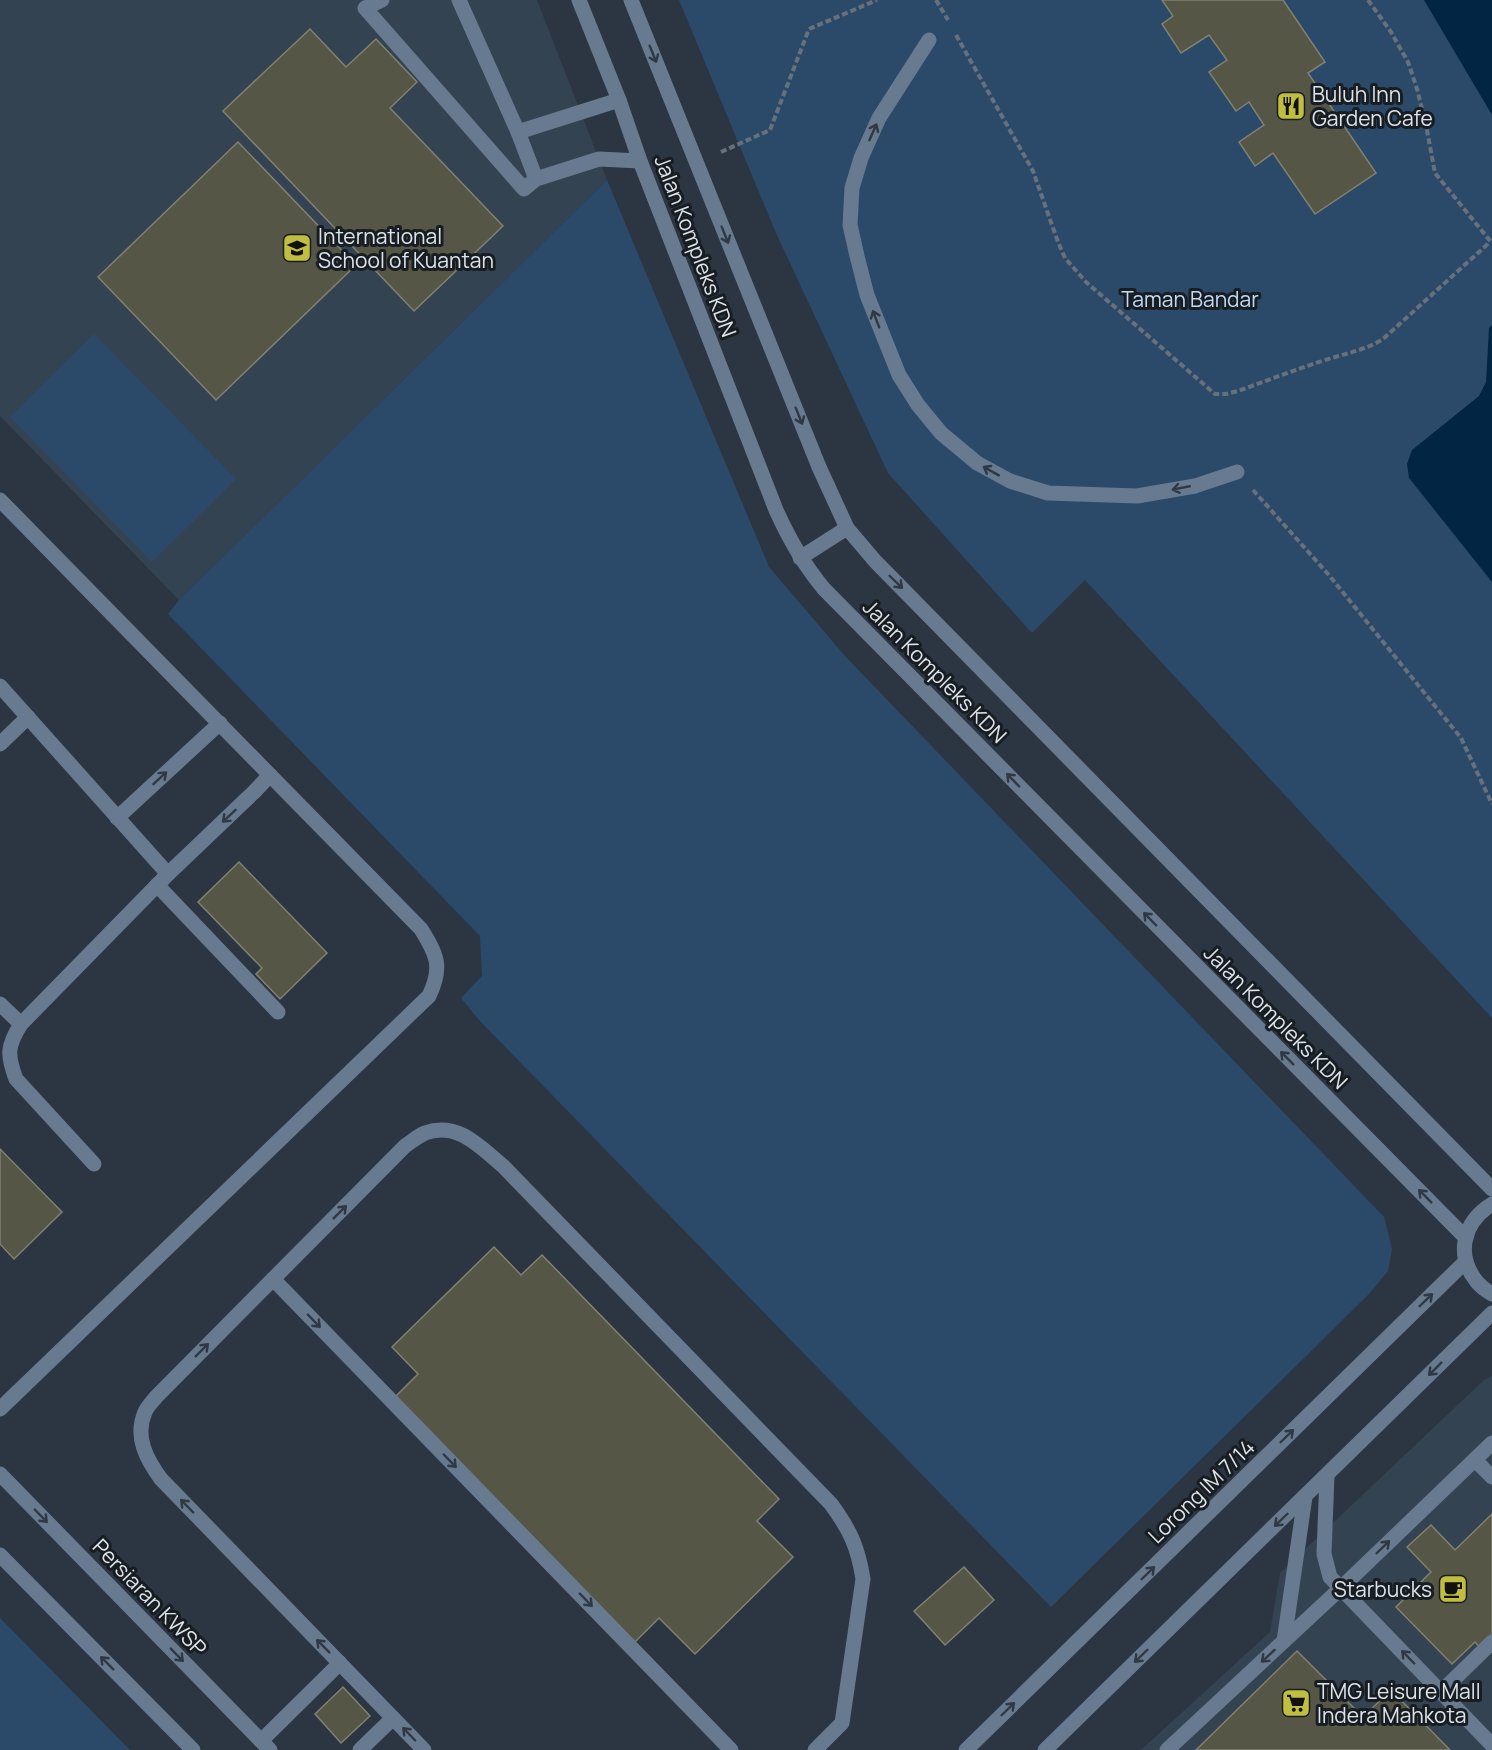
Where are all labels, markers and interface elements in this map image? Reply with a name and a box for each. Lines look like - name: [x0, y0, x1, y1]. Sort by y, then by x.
- one-way arrow: [648, 45, 659, 63]
- place label: Buluh Inn Garden Cafe: [1312, 80, 1433, 132]
- restaurant icon: Buluh Inn Garden Cafe: [1275, 90, 1307, 122]
- one-way arrow: [867, 123, 879, 141]
- street label: Jalan Kompleks KDN: [648, 151, 744, 341]
- place label: International School of Kuantan: [318, 222, 494, 274]
- one-way arrow: [720, 226, 731, 244]
- school or university icon: International School of Kuantan: [281, 232, 313, 264]
- park label: Taman Bandar: [1121, 285, 1259, 313]
- one-way arrow: [870, 310, 881, 329]
- one-way arrow: [794, 406, 805, 425]
- one-way arrow: [983, 465, 1000, 477]
- one-way arrow: [1171, 483, 1191, 494]
- one-way arrow: [889, 575, 904, 589]
- street label: Jalan Kompleks KDN: [857, 593, 1013, 749]
- one-way arrow: [152, 772, 167, 786]
- one-way arrow: [1006, 773, 1021, 788]
- one-way arrow: [221, 809, 236, 823]
- one-way arrow: [1143, 912, 1157, 927]
- street label: Jalan Kompleks KDN: [1198, 939, 1354, 1095]
- one-way arrow: [1280, 1051, 1295, 1065]
- one-way arrow: [1417, 1189, 1432, 1204]
- one-way arrow: [332, 1204, 347, 1219]
- one-way arrow: [1419, 1292, 1434, 1307]
- one-way arrow: [306, 1314, 321, 1329]
- one-way arrow: [195, 1343, 210, 1357]
- one-way arrow: [1428, 1362, 1443, 1376]
- one-way arrow: [1279, 1429, 1294, 1444]
- street label: Lorong IM 7/14: [1142, 1433, 1260, 1549]
- one-way arrow: [442, 1453, 457, 1468]
- one-way arrow: [179, 1498, 194, 1513]
- one-way arrow: [34, 1508, 48, 1523]
- one-way arrow: [1274, 1513, 1289, 1528]
- street label: Persiaran KWSP: [87, 1532, 213, 1662]
- one-way arrow: [1376, 1540, 1391, 1555]
- one-way arrow: [1140, 1565, 1155, 1580]
- cafe icon: Starbucks: [1437, 1573, 1469, 1605]
- place label: Starbucks: [1334, 1575, 1432, 1603]
- one-way arrow: [578, 1593, 593, 1608]
- one-way arrow: [315, 1638, 330, 1653]
- one-way arrow: [170, 1647, 184, 1662]
- one-way arrow: [1134, 1649, 1149, 1663]
- one-way arrow: [1260, 1649, 1275, 1664]
- one-way arrow: [1400, 1650, 1415, 1665]
- one-way arrow: [100, 1656, 115, 1671]
- place label: TMG Leisure Mall Indera Mahkota: [1317, 1677, 1481, 1729]
- supermarket icon: TMG Leisure Mall Indera Mahkota: [1280, 1687, 1312, 1719]
- one-way arrow: [1001, 1702, 1016, 1716]
- one-way arrow: [401, 1726, 416, 1741]

